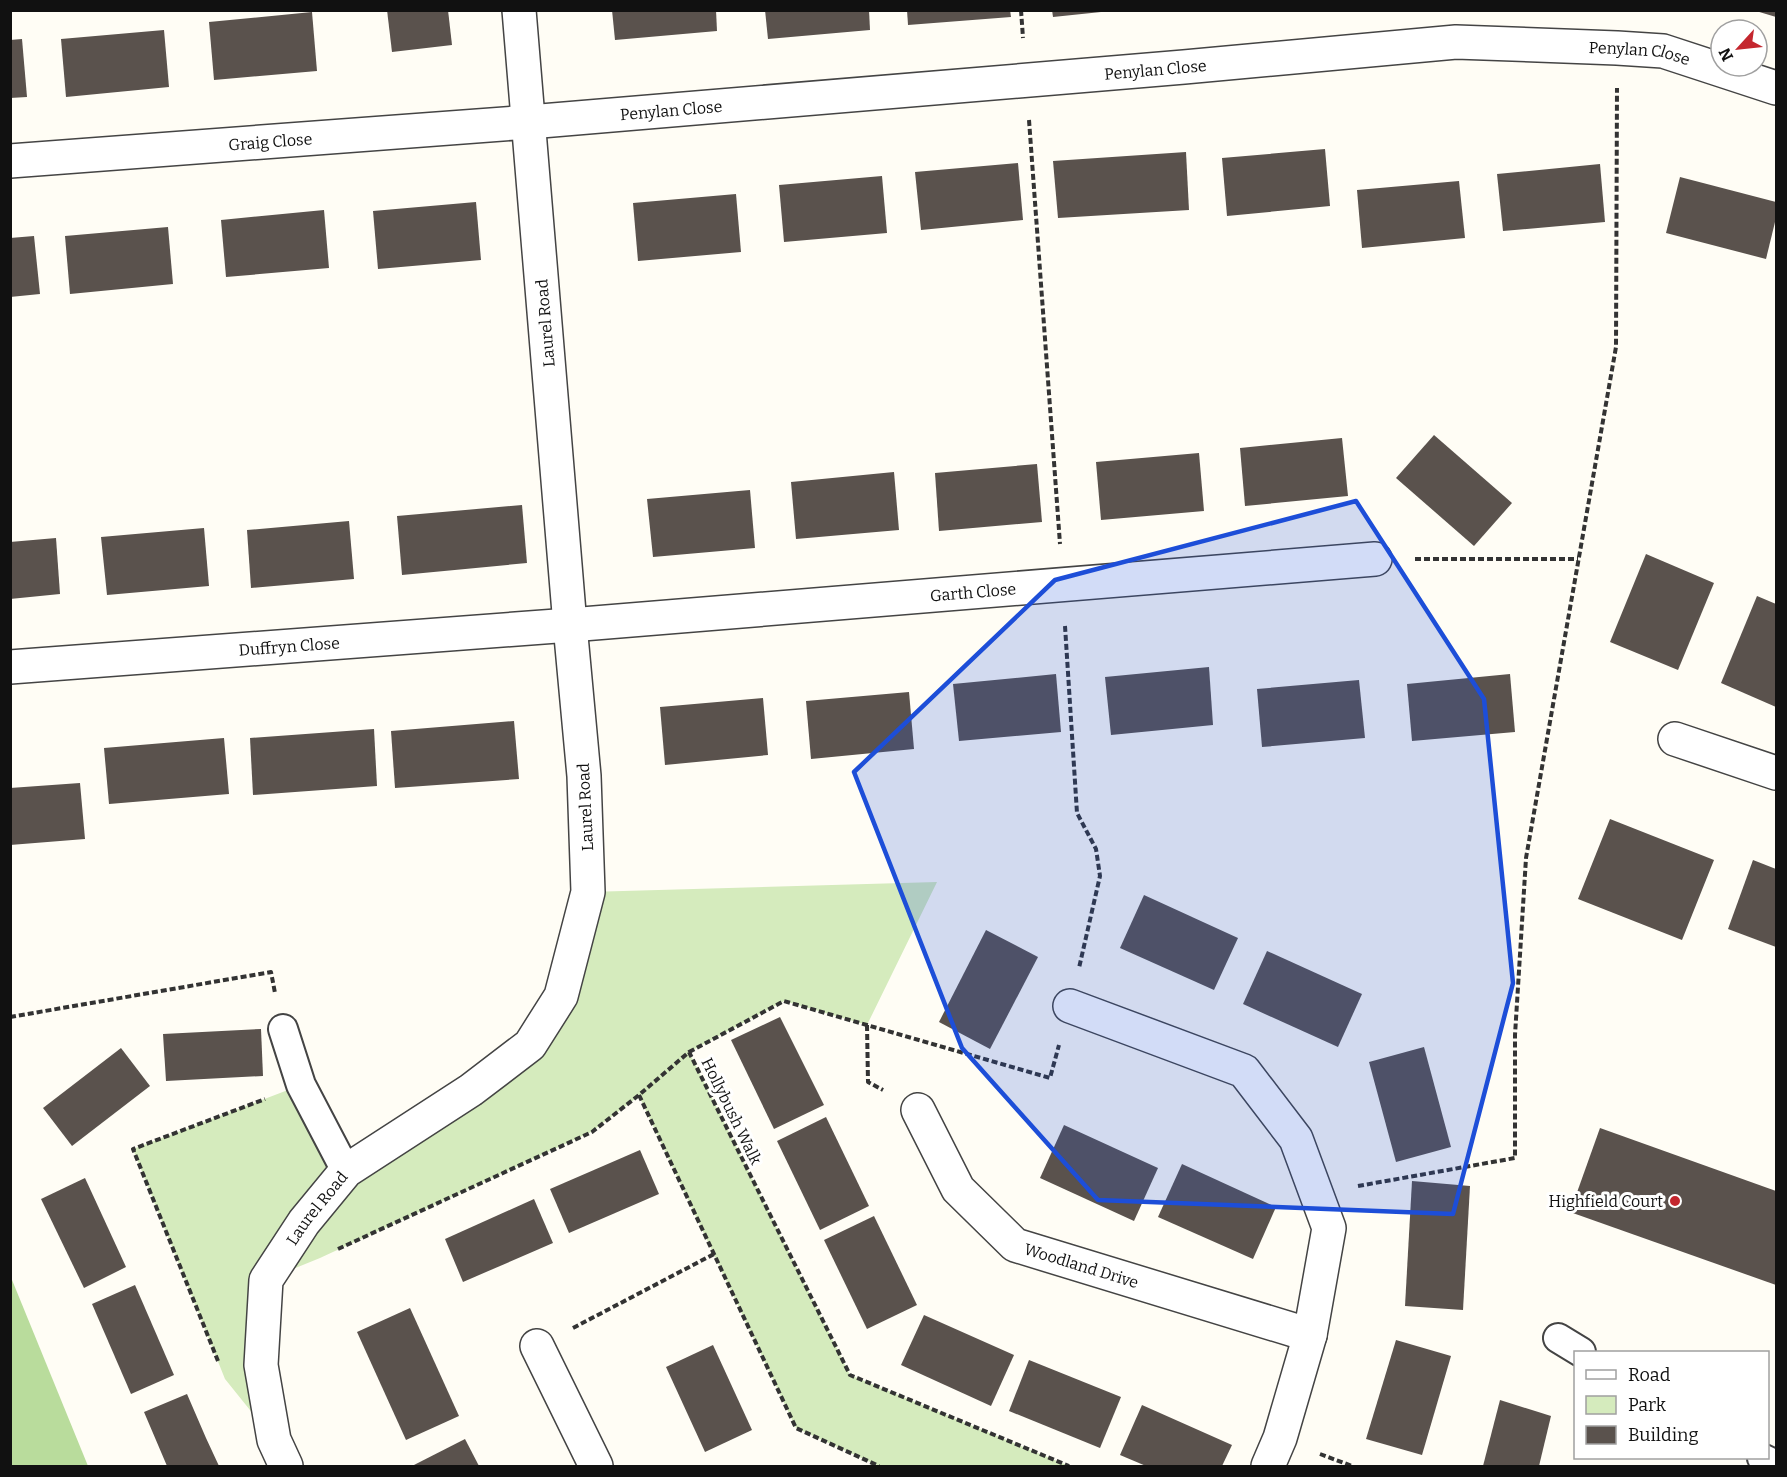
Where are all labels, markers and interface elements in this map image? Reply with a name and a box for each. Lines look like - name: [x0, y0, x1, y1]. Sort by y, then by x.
- north arrow: [1709, 18, 1769, 78]
- street label: Penylan Close: [1588, 38, 1693, 69]
- text: N: [1715, 45, 1737, 64]
- street label: Penylan Close: [1103, 56, 1207, 84]
- street label: Penylan Close: [619, 97, 723, 124]
- street label: Graig Close: [228, 129, 313, 155]
- street label: Laurel Road: [532, 278, 559, 368]
- street label: Garth Close: [929, 579, 1017, 605]
- street label: Duffryn Close: [238, 633, 341, 660]
- street label: Laurel Road: [574, 762, 597, 852]
- street label: Hollybush Walk: [697, 1055, 766, 1168]
- street label: Laurel Road: [283, 1167, 352, 1249]
- place label: Highfield Court: [1548, 1192, 1663, 1211]
- marker: Highfield Court: [1668, 1194, 1682, 1208]
- street label: Woodland Drive: [1022, 1239, 1141, 1292]
- legend: [1574, 1351, 1769, 1459]
- text: Road: [1628, 1364, 1671, 1386]
- text: Park: [1628, 1394, 1667, 1416]
- text: Building: [1628, 1424, 1699, 1446]

